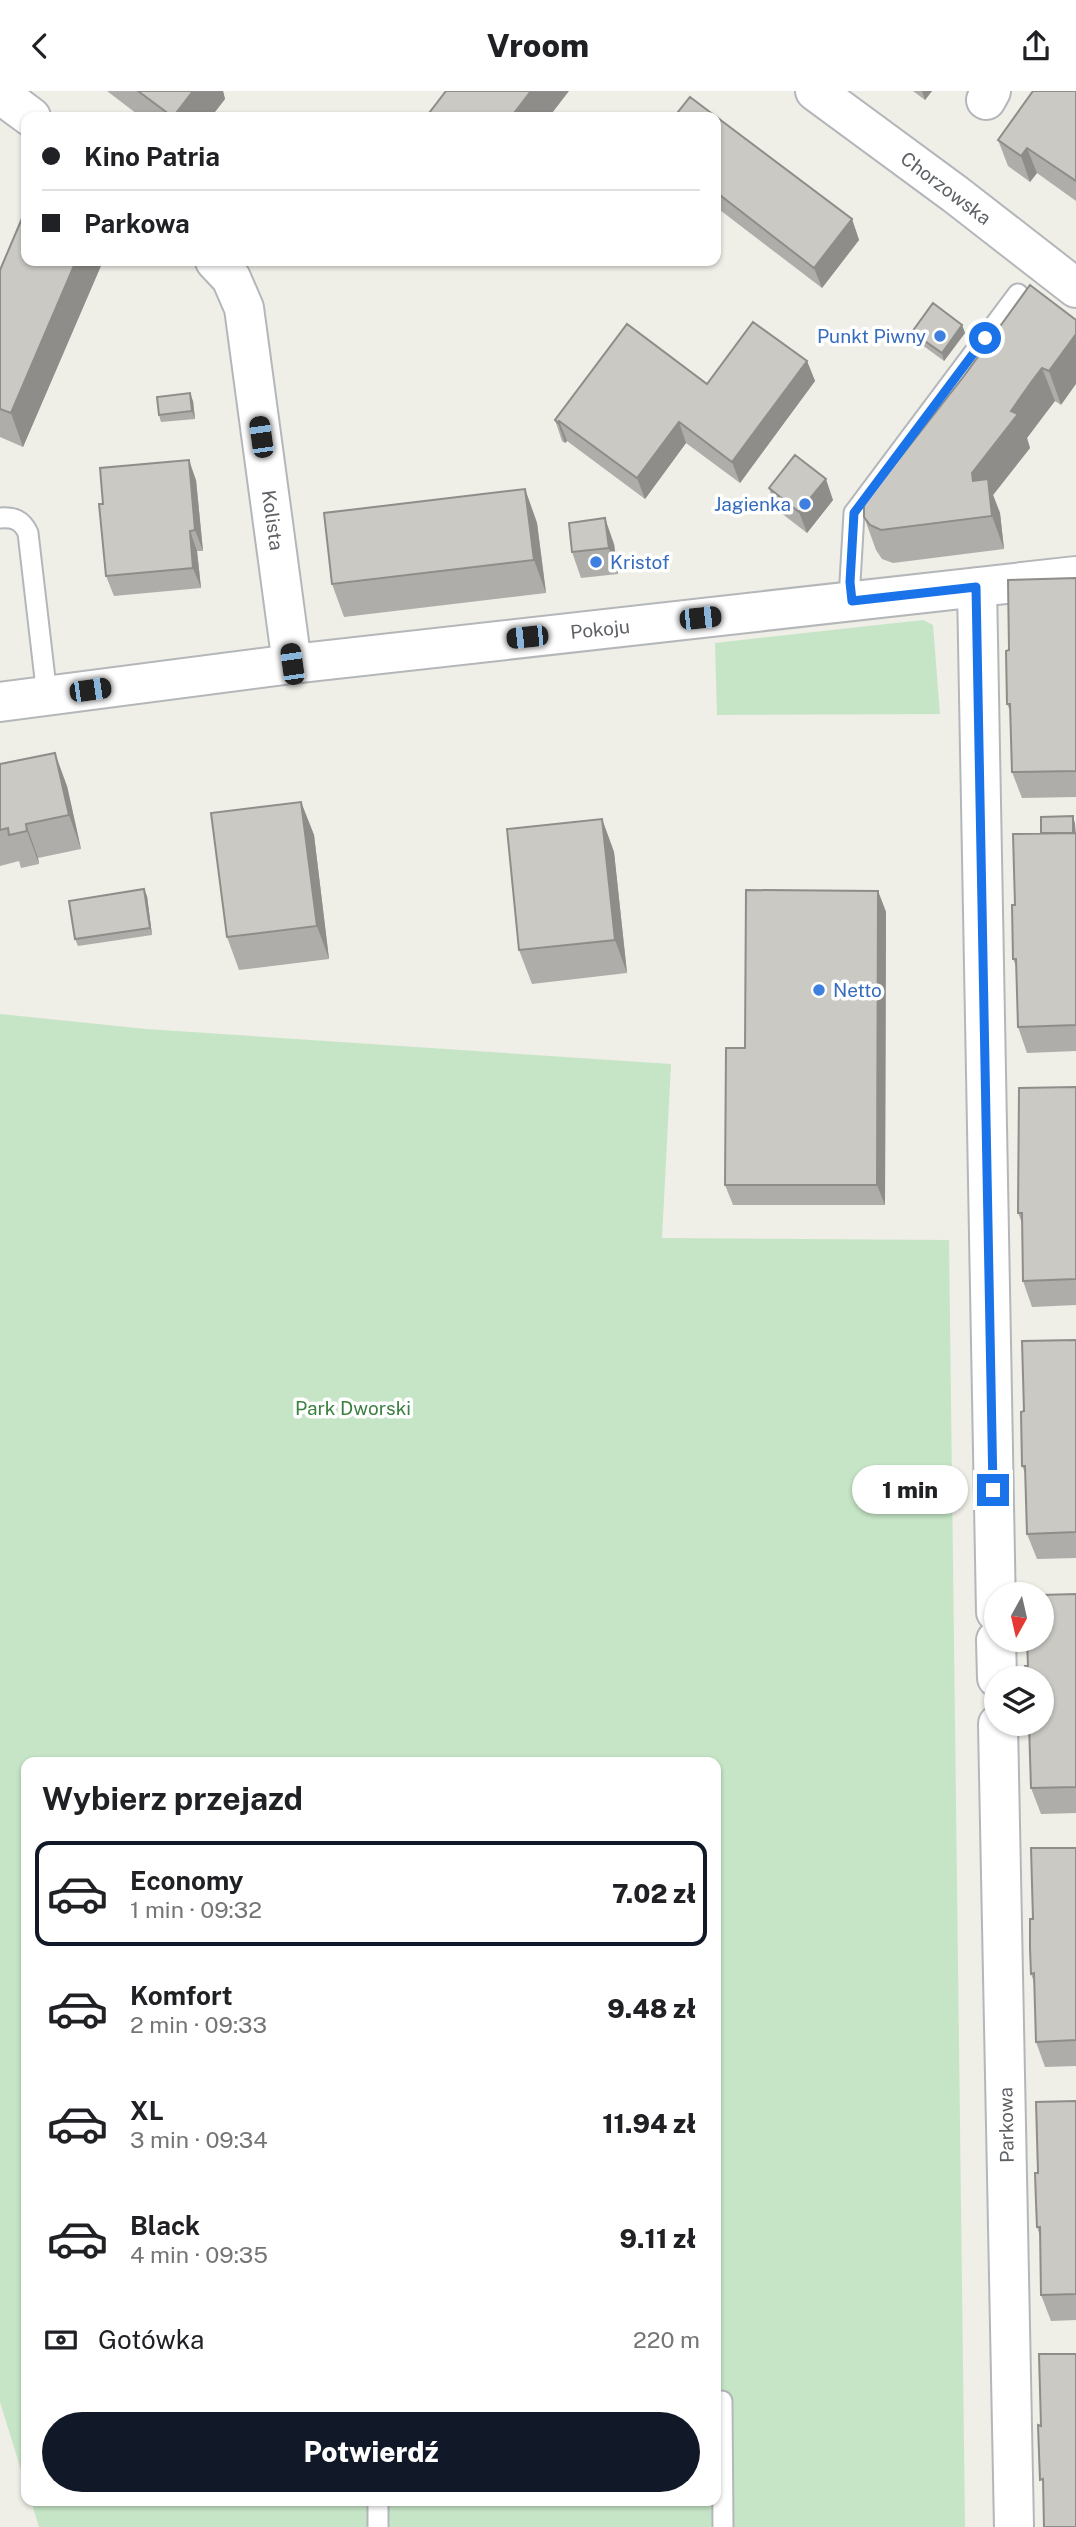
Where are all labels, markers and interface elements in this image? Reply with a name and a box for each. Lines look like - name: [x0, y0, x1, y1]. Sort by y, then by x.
- icon: back: [21, 27, 59, 65]
- text: Vroom: [487, 27, 589, 64]
- icon: share: [1017, 27, 1055, 65]
- text: Kino Patria: [84, 141, 220, 172]
- street label: Chorzowska: [897, 147, 995, 229]
- text: Parkowa: [84, 208, 190, 239]
- route start: [969, 322, 1001, 354]
- place label: Punkt Piwny: [817, 325, 926, 347]
- marker: Punkt Piwny: [932, 328, 948, 344]
- car: [248, 415, 275, 459]
- street label: Kolista: [258, 488, 288, 552]
- place label: Jagienka: [714, 493, 791, 515]
- marker: Jagienka: [797, 496, 813, 512]
- place label: Kristof: [610, 551, 670, 573]
- marker: Kristof: [588, 554, 604, 570]
- car: [679, 605, 722, 631]
- street label: Pokoju: [569, 615, 631, 643]
- car: [506, 624, 549, 650]
- car: [279, 642, 306, 686]
- car: [68, 677, 113, 703]
- place label: Netto: [833, 979, 882, 1001]
- marker: Netto: [811, 982, 827, 998]
- park label: Park Dworski: [295, 1397, 411, 1419]
- callout: 1 min: [853, 1465, 968, 1515]
- route end: [977, 1474, 1009, 1506]
- text: 1 min: [882, 1476, 938, 1503]
- north arrow: [984, 1582, 1054, 1652]
- map controls: [984, 1582, 1054, 1736]
- button: layers: [984, 1666, 1054, 1736]
- text: Wybierz przejazd: [42, 1780, 303, 1817]
- icon: car: [46, 1862, 109, 1925]
- text: Economy: [130, 1865, 243, 1896]
- text: 7.02 zł: [612, 1878, 696, 1909]
- text: 1 min · 09:32: [130, 1896, 262, 1923]
- icon: car: [46, 1977, 109, 2040]
- text: Komfort: [130, 1980, 232, 2011]
- text: 9.48 zł: [607, 1993, 696, 2024]
- text: 2 min · 09:33: [130, 2011, 267, 2038]
- street label: Parkowa: [994, 2087, 1018, 2163]
- icon: car: [46, 2092, 109, 2155]
- text: XL: [130, 2095, 164, 2126]
- text: 11.94 zł: [602, 2108, 696, 2139]
- text: 3 min · 09:34: [130, 2126, 268, 2153]
- icon: car: [46, 2207, 109, 2270]
- text: Black: [130, 2210, 200, 2241]
- text: 9.11 zł: [620, 2223, 696, 2254]
- text: 4 min · 09:35: [130, 2241, 268, 2268]
- icon: cash: [42, 2321, 80, 2359]
- text: Gotówka: [98, 2324, 204, 2355]
- text: 220 m: [633, 2326, 700, 2353]
- button: Potwierdź: [42, 2412, 700, 2492]

